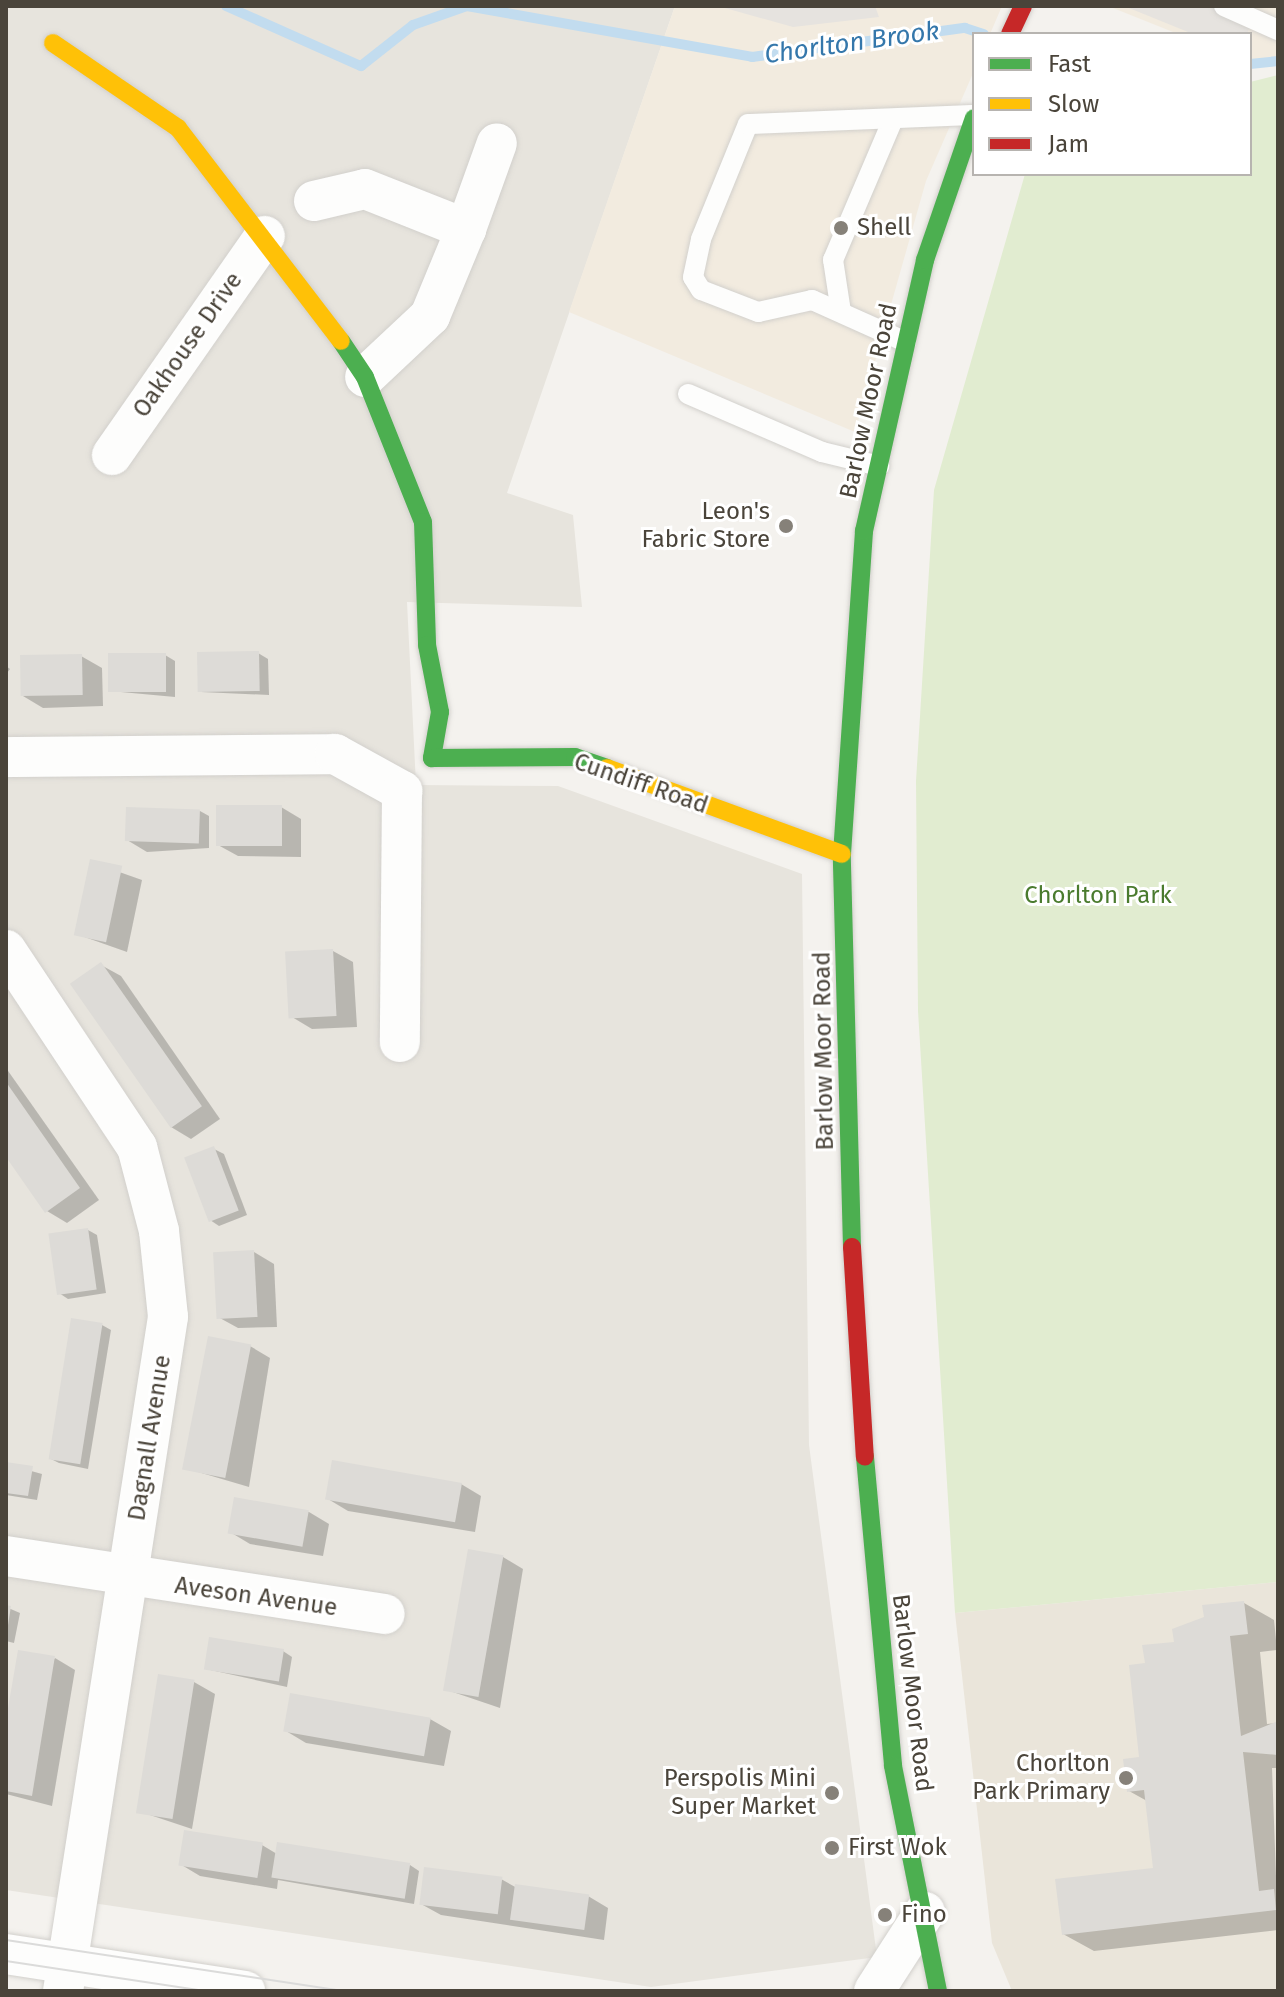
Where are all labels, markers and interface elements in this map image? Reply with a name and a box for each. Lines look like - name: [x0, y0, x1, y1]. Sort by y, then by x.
- water label: Chorlton Brook: [763, 15, 941, 71]
- legend: [972, 32, 1252, 176]
- text: Fast: [1048, 50, 1091, 78]
- text: Slow: [1048, 90, 1099, 118]
- text: Jam: [1048, 130, 1089, 158]
- place label: Shell: [857, 214, 911, 242]
- marker: Shell: [832, 219, 850, 237]
- street label: Oakhouse Drive: [127, 267, 249, 423]
- street label: Barlow Moor Road: [834, 301, 904, 501]
- place label: Leon's Fabric Store: [641, 498, 770, 554]
- marker: Leon's Fabric Store: [777, 517, 795, 535]
- street label: Cundiff Road: [570, 748, 712, 820]
- park label: Chorlton Park: [1024, 882, 1172, 910]
- street label: Barlow Moor Road: [808, 951, 840, 1151]
- street label: Dagnall Avenue: [123, 1353, 177, 1523]
- street label: Aveson Avenue: [173, 1571, 339, 1623]
- street label: Barlow Moor Road: [886, 1592, 938, 1794]
- place label: Chorlton Park Primary: [972, 1750, 1110, 1806]
- place label: Perspolis Mini Super Market: [664, 1765, 816, 1821]
- marker: Chorlton Park Primary: [1117, 1769, 1135, 1787]
- marker: Perspolis Mini Super Market: [823, 1784, 841, 1802]
- place label: First Wok: [848, 1834, 947, 1862]
- marker: First Wok: [823, 1839, 841, 1857]
- place label: Fino: [901, 1901, 947, 1929]
- marker: Fino: [876, 1906, 894, 1924]

